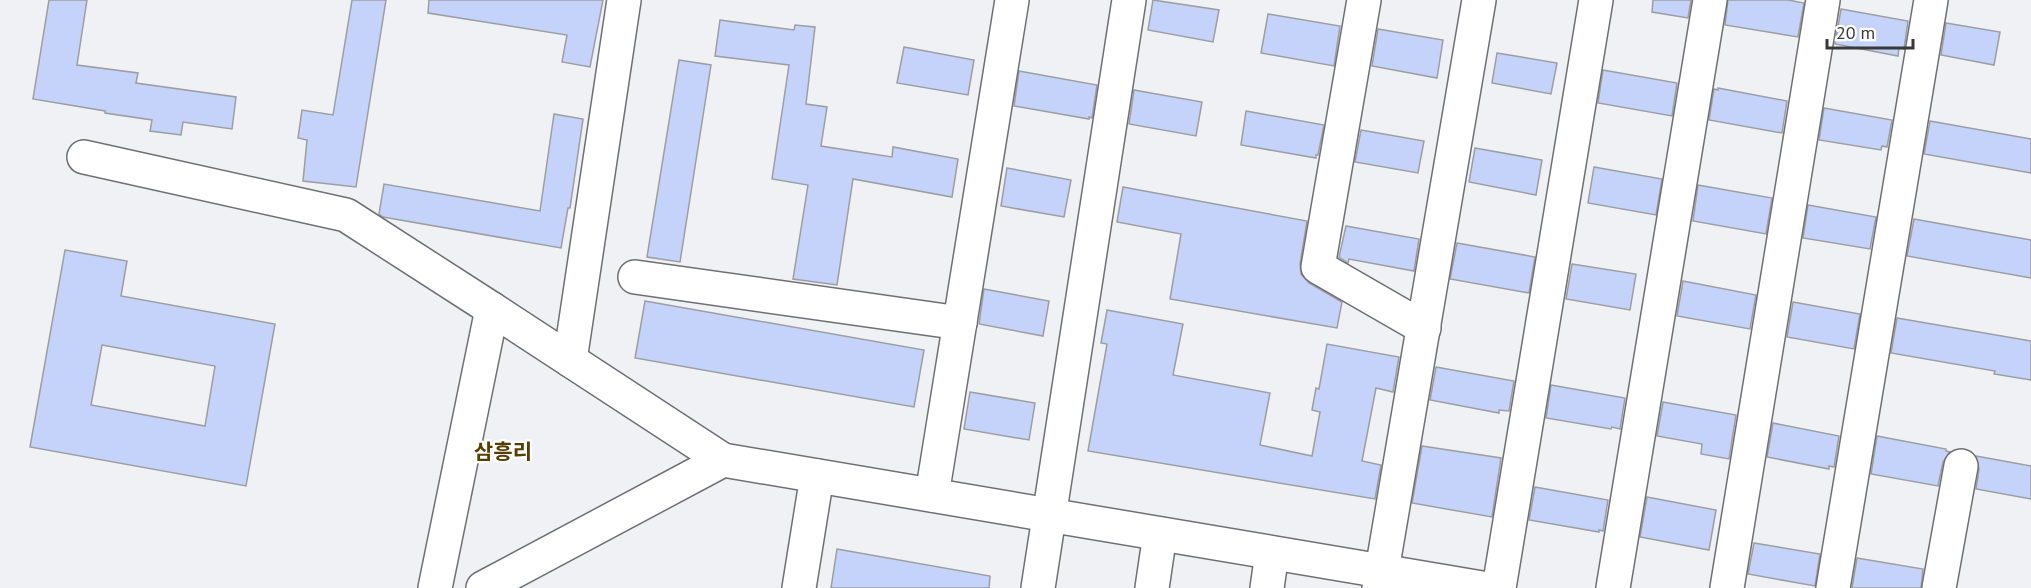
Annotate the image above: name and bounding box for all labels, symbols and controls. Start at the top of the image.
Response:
scale bar [1827,12,1912,50]
text: 20 m [1836,21,1875,44]
district label: 삼흥리 [474,438,532,465]

